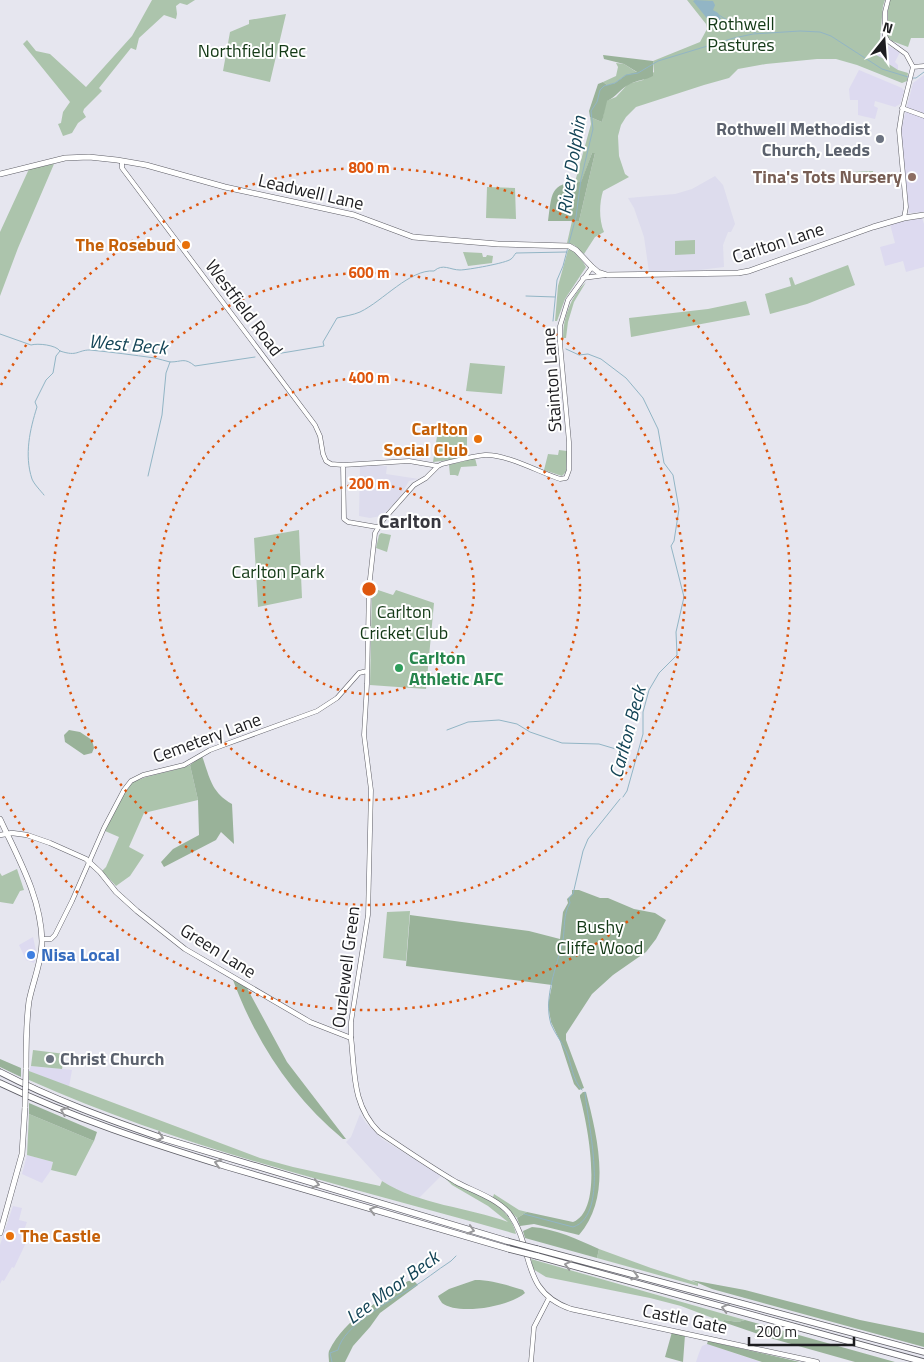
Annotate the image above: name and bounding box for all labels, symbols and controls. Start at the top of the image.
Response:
park label: Rothwell Pastures [707,10,775,58]
north arrow [859,15,909,65]
text: N [880,16,896,39]
park label: Northfield Rec [198,37,306,64]
water label: River Dolphin [548,113,593,216]
place label: Rothwell Methodist Church, Leeds [716,115,870,163]
marker: Rothwell Methodist Church, Leeds [874,133,886,145]
text: 800 m [348,156,390,179]
place label: Tina's Tots Nursery [753,163,902,190]
street label: Leadwell Lane [256,166,367,217]
marker: Tina's Tots Nursery [906,171,918,183]
street label: Carlton Lane [728,215,827,270]
place label: The Rosebud [76,231,176,258]
marker: The Rosebud [180,239,192,251]
street label: Westfield Road [199,254,290,362]
text: 600 m [348,261,390,284]
water label: West Beck [88,326,171,362]
street label: Stainton Lane [534,327,569,433]
text: 400 m [348,366,390,389]
place label: Carlton Social Club [384,415,468,463]
marker: Carlton Social Club [472,433,484,445]
text: 200 m [348,472,390,495]
district label: Carlton [379,505,441,536]
park label: Carlton Park [231,558,325,585]
centre of rings [360,580,378,598]
park label: Carlton Cricket Club [360,598,448,646]
place label: Carlton Athletic AFC [409,644,504,692]
marker: Carlton Athletic AFC [393,662,405,674]
water label: Carlton Beck [600,680,653,781]
street label: Cemetery Lane [149,705,265,770]
street label: Ouzlewell Green [325,904,366,1030]
park label: Bushy Cliffe Wood [557,913,643,961]
street label: Green Lane [175,917,262,985]
place label: Nisa Local [41,941,120,968]
marker: Nisa Local [25,949,37,961]
place label: Christ Church [60,1045,164,1072]
marker: Christ Church [44,1053,56,1065]
one-way arrow [60,1106,69,1117]
one-way arrow [155,1131,164,1141]
one-way arrow [214,1159,222,1169]
one-way arrow [311,1178,319,1188]
one-way arrow [369,1205,378,1216]
place label: The Castle [20,1222,101,1249]
one-way arrow [467,1225,475,1235]
marker: The Castle [4,1230,16,1242]
water label: Lee Moor Beck [339,1241,446,1330]
one-way arrow [564,1260,573,1271]
one-way arrow [630,1270,638,1280]
street label: Castle Gate [640,1296,730,1341]
one-way arrow [721,1304,729,1314]
scale bar [749,1314,854,1346]
text: 200 m [756,1320,797,1343]

